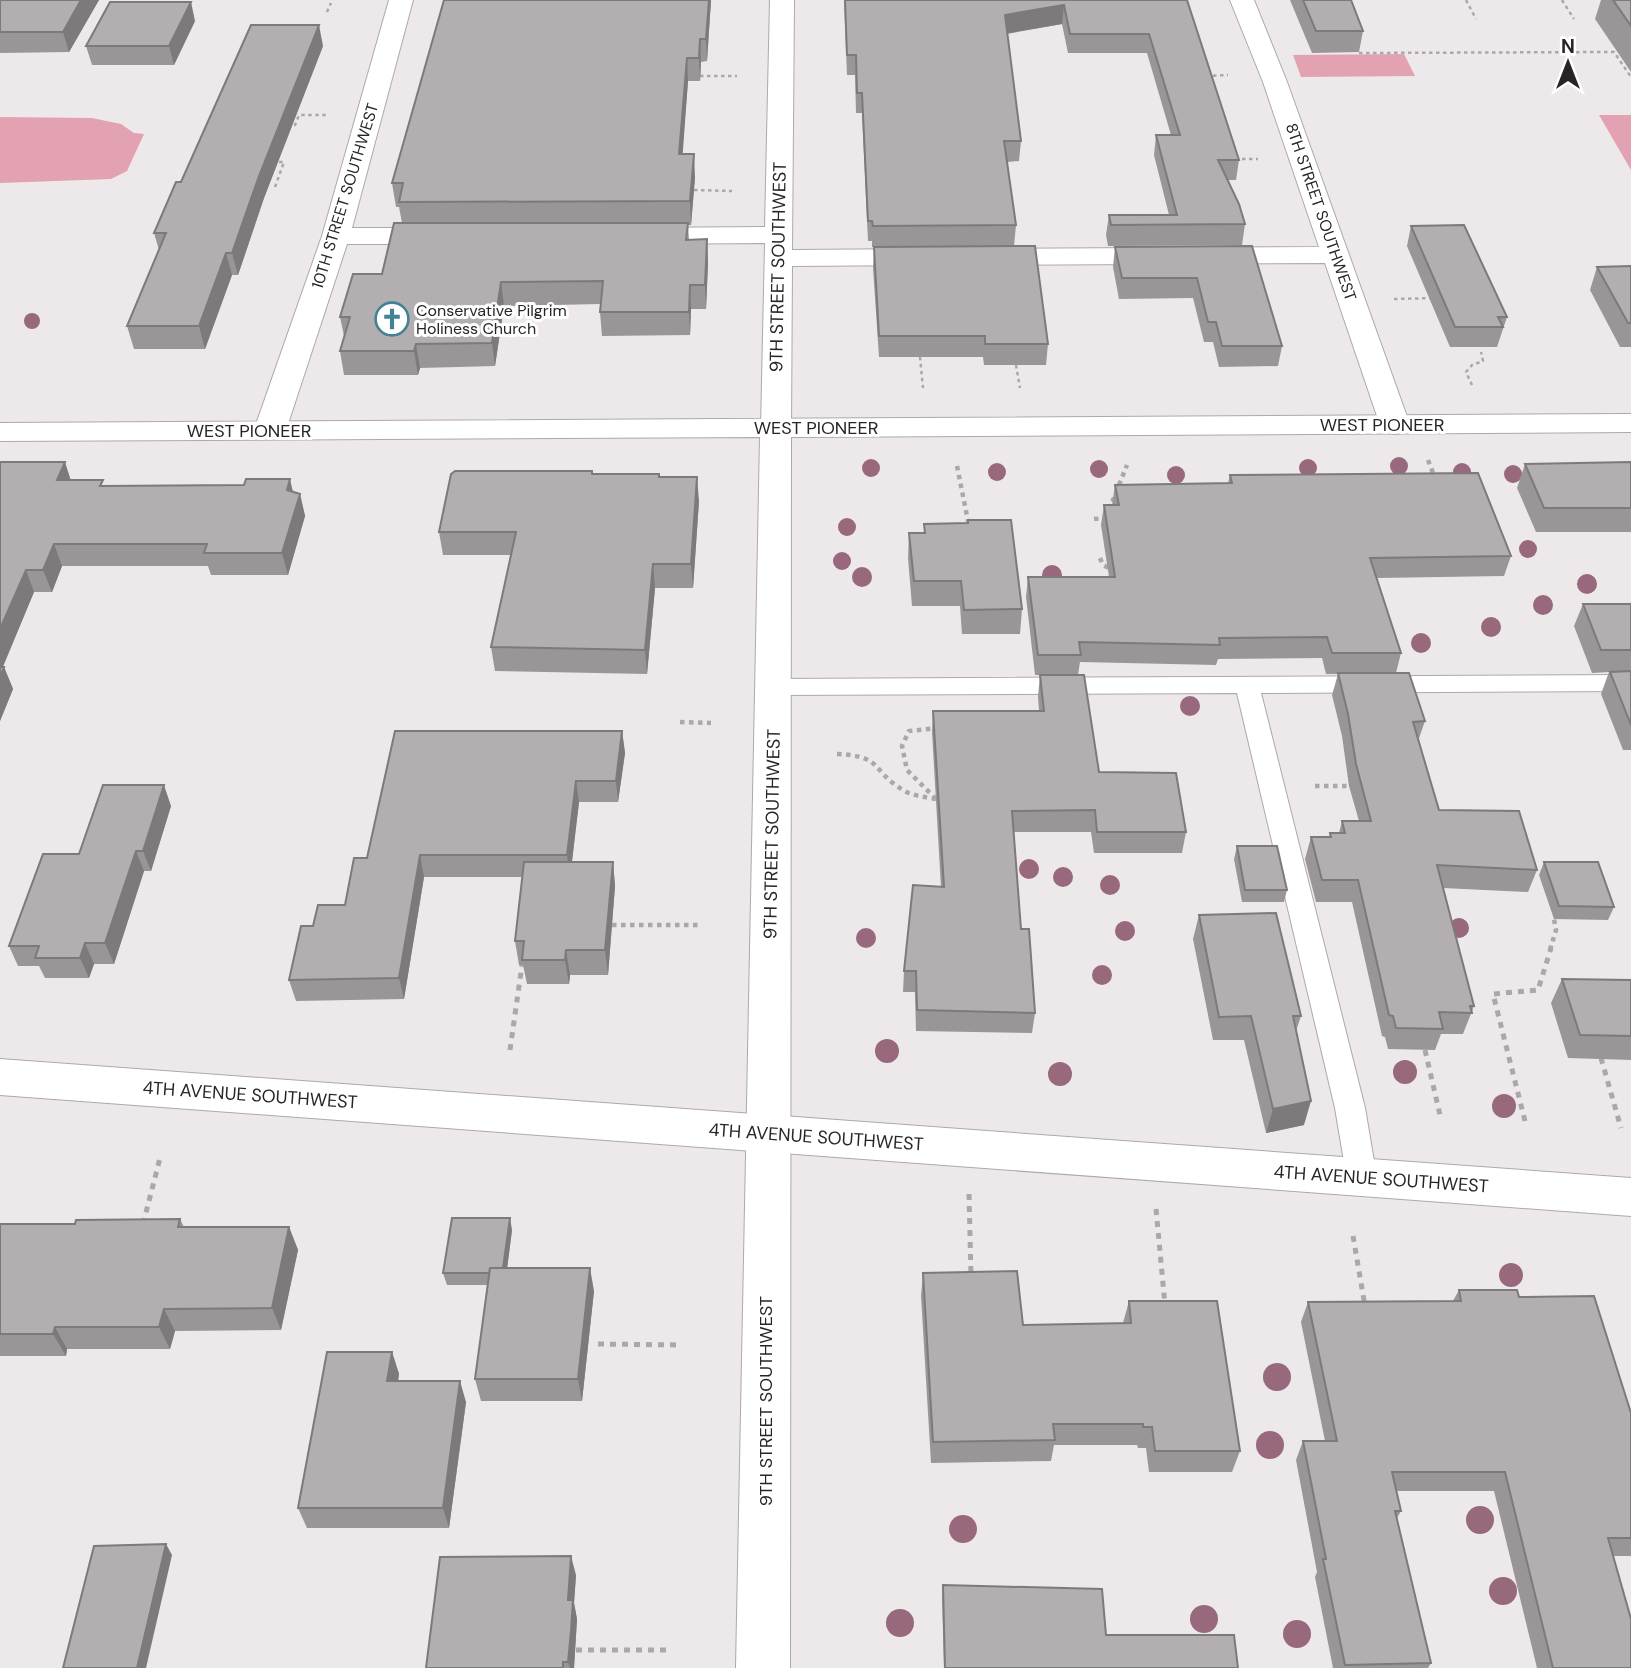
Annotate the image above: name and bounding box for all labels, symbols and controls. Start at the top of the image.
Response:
north arrow [1533,28,1603,98]
text: N [1561,34,1575,59]
street label: 10TH STREET SOUTHWEST [307,101,383,291]
street label: 8TH STREET SOUTHWEST [1281,120,1361,304]
street label: 9TH STREET SOUTHWEST [764,162,792,372]
church icon: Conservative Pilgrim Holiness Church [373,300,411,338]
place label: Conservative Pilgrim Holiness Church [416,300,567,339]
street label: WEST PIONEER [1320,413,1444,437]
street label: WEST PIONEER [754,416,878,440]
street label: WEST PIONEER [187,419,311,443]
street label: 9TH STREET SOUTHWEST [758,729,786,939]
street label: 4TH AVENUE SOUTHWEST [142,1076,358,1114]
street label: 4TH AVENUE SOUTHWEST [708,1118,924,1156]
street label: 4TH AVENUE SOUTHWEST [1273,1160,1489,1198]
street label: 9TH STREET SOUTHWEST [754,1296,778,1506]

